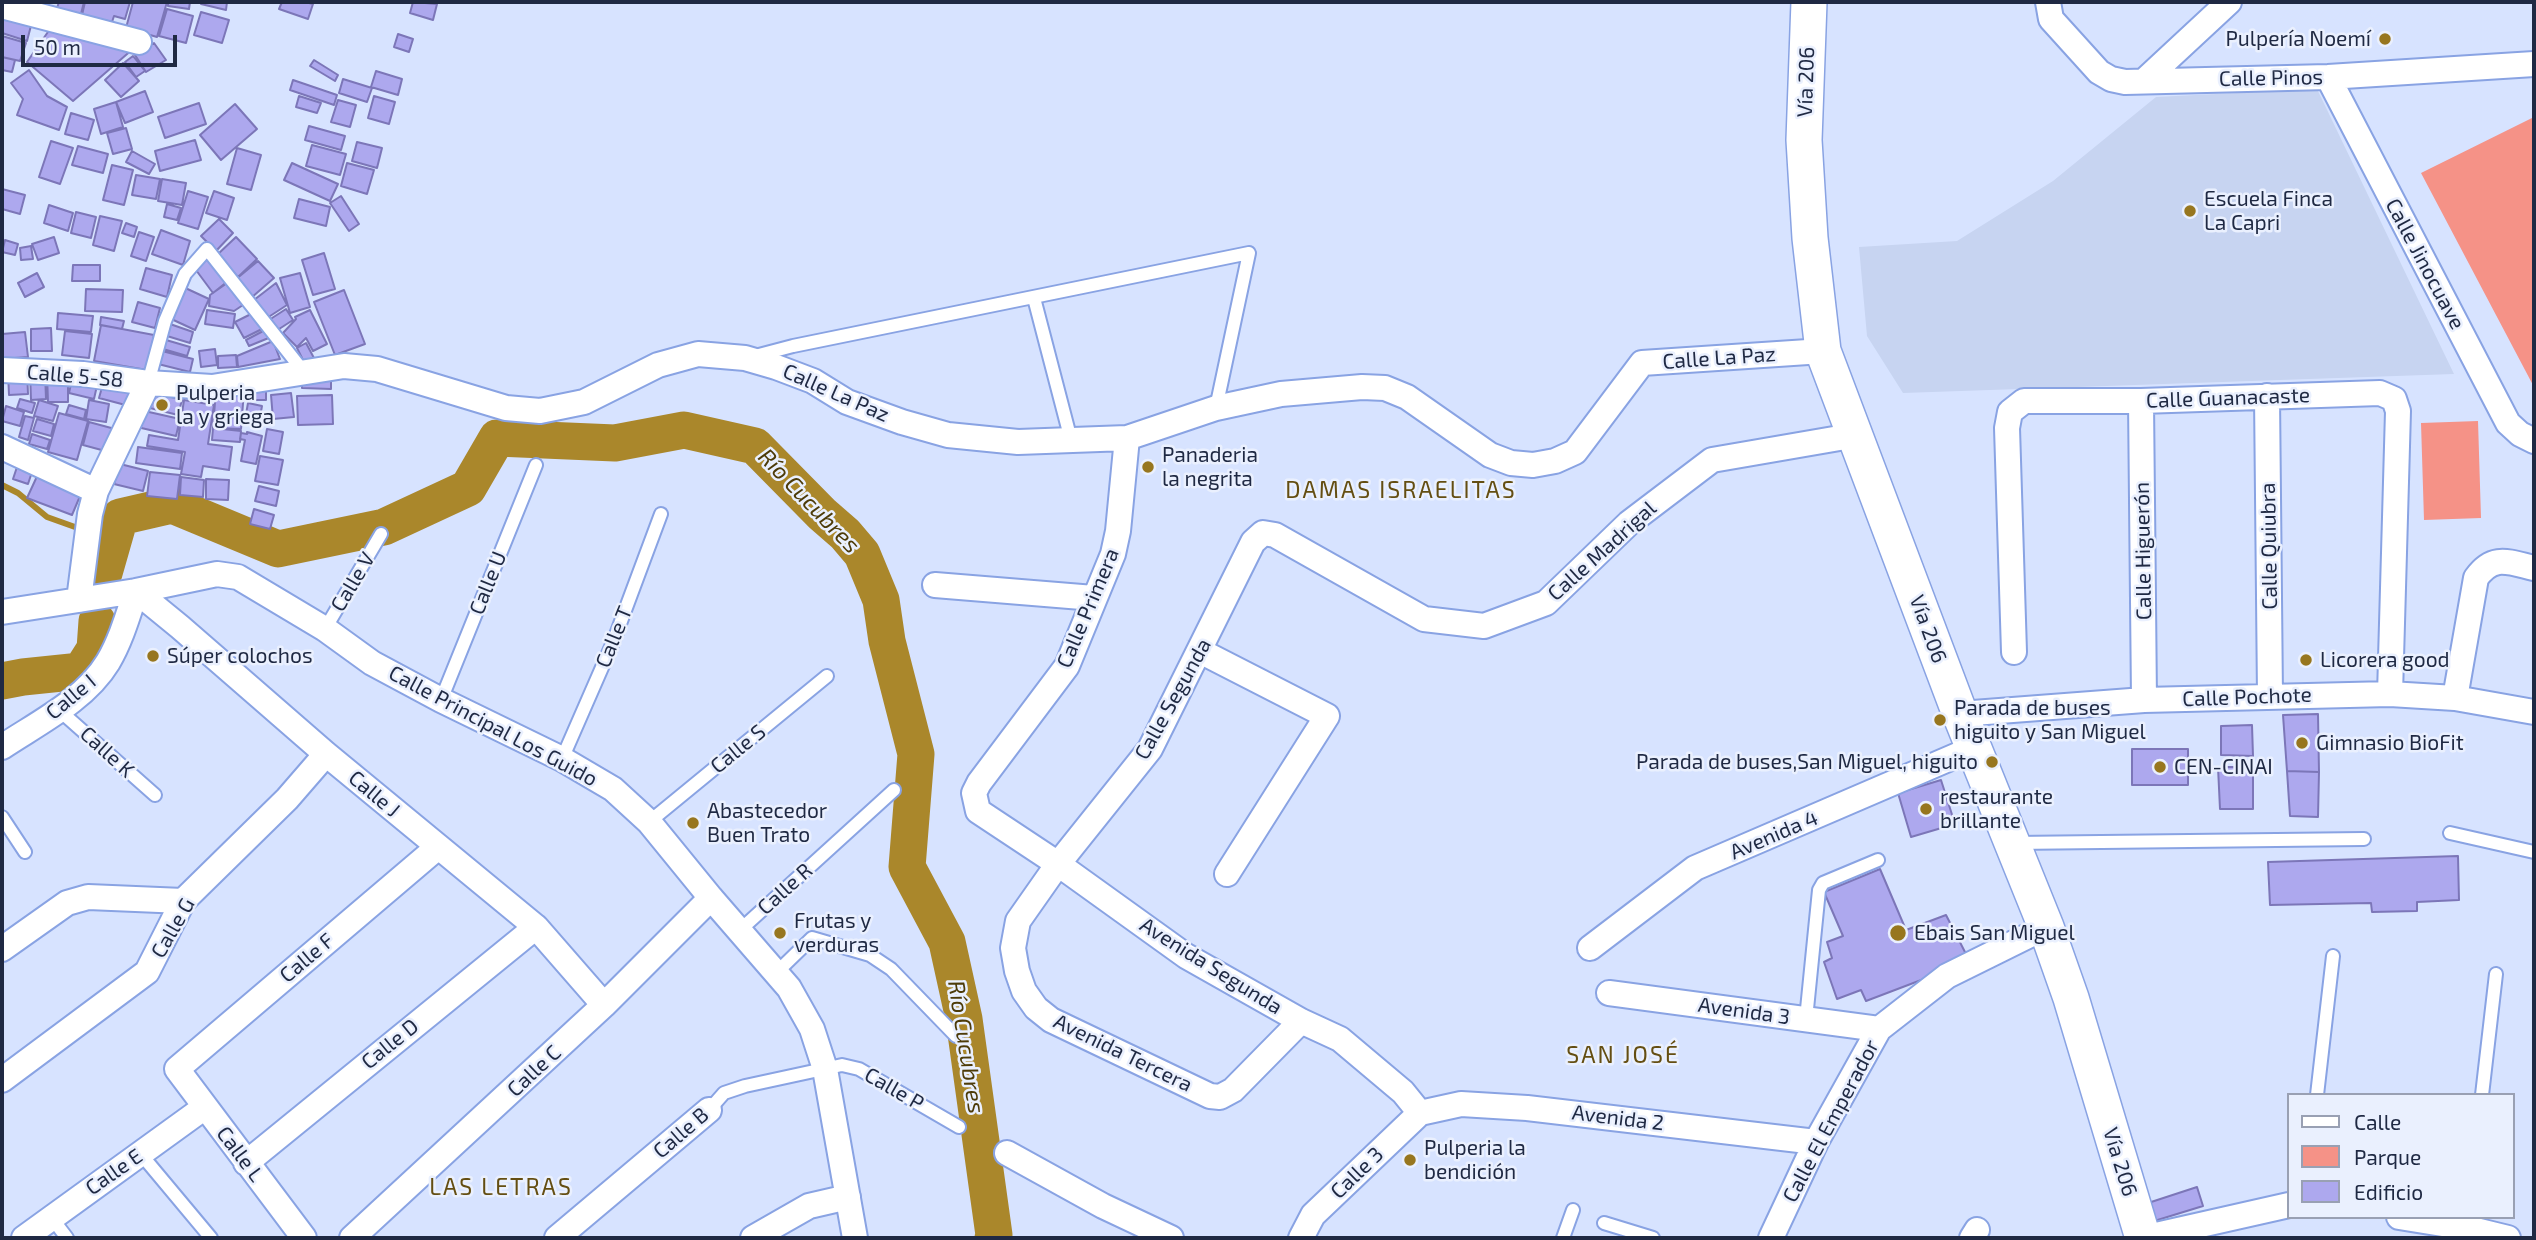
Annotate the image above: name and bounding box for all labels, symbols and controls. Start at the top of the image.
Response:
scale bar [24,21,180,65]
place label: Pulpería Noemí [2225,26,2371,52]
marker: Pulpería Noemí [2377,31,2393,47]
text: 50 m [34,34,81,59]
street label: Vía 206 [1792,46,1820,118]
street label: Calle Pinos [2219,64,2323,92]
place label: Escuela Finca La Capri [2204,186,2333,236]
street label: Calle Jinocuave [2380,194,2470,334]
marker: Escuela Finca La Capri [2182,203,2198,219]
street label: Calle La Paz [1662,341,1776,375]
street label: Calle La Paz [779,358,893,428]
street label: Calle 5-S8 [26,359,124,393]
place label: Pulperia la y griega [176,380,274,430]
street label: Calle Guanacaste [2146,383,2310,413]
marker: Pulperia la y griega [154,397,170,413]
place label: Panaderia la negrita [1162,442,1258,492]
water label: Río Cucubres [752,443,866,559]
marker: Panaderia la negrita [1140,459,1156,475]
district label: DAMAS ISRAELITAS [1287,476,1515,504]
street label: Calle Higuerón [2129,482,2157,620]
street label: Calle Quiubra [2255,482,2283,610]
street label: Calle Madrigal [1543,496,1661,606]
street label: Calle Primera [1051,544,1125,672]
street label: Calle V [326,548,380,616]
street label: Calle U [464,548,512,618]
street label: Vía 206 [1904,591,1952,667]
street label: Calle T [590,603,638,671]
street label: Calle Segunda [1129,634,1217,764]
place label: Súper colochos [167,643,313,669]
place label: Licorera good [2320,647,2450,673]
marker: Súper colochos [145,648,161,664]
marker: Licorera good [2298,652,2314,668]
street label: Calle Principal Los Guido [384,660,602,792]
street label: Calle I [41,669,101,725]
street label: Calle Pochote [2182,682,2312,712]
place label: Parada de buses higuito y San Miguel [1954,695,2146,745]
marker: Parada de buses higuito y San Miguel [1932,712,1948,728]
street label: Calle S [705,719,771,779]
street label: Calle K [75,721,139,783]
place label: Gimnasio BioFit [2316,730,2464,756]
marker: Gimnasio BioFit [2294,735,2310,751]
place label: Parada de buses,San Miguel, higuito [1636,749,1978,775]
marker: Parada de buses,San Miguel, higuito [1984,754,2000,770]
place label: CEN-CINAI [2174,754,2273,780]
marker: CEN-CINAI [2152,759,2168,775]
street label: Calle J [343,765,405,823]
place label: restaurante brillante [1940,784,2053,834]
place label: Abastecedor Buen Trato [707,798,827,848]
marker: restaurante brillante [1918,801,1934,817]
street label: Avenida 4 [1726,805,1822,865]
marker: Abastecedor Buen Trato [685,815,701,831]
street label: Calle R [752,858,818,920]
street label: Calle G [146,894,200,962]
place label: Frutas y verduras [794,908,879,958]
street label: Avenida Segunda [1135,912,1287,1020]
place label: Ebais San Miguel [1914,920,2075,946]
marker: Ebais San Miguel [1888,923,1908,943]
marker: Frutas y verduras [772,925,788,941]
street label: Calle F [275,928,339,988]
water label: Río Cucubres [942,979,990,1115]
street label: Avenida 3 [1697,992,1791,1030]
street label: Avenida Tercera [1050,1009,1196,1097]
street label: Calle D [356,1013,424,1075]
street label: Calle El Emperador [1777,1035,1885,1207]
street label: Calle C [502,1040,566,1102]
district label: SAN JOSÉ [1567,1041,1679,1069]
street label: Calle P [860,1062,928,1116]
legend [2288,1093,2515,1219]
street label: Avenida 2 [1571,1100,1665,1136]
street label: Calle B [648,1102,714,1164]
text: Calle [2354,1109,2401,1134]
street label: Calle L [211,1121,269,1187]
street label: Vía 206 [2098,1125,2142,1199]
place label: Pulperia la bendición [1424,1135,1526,1185]
street label: Calle 3 [1325,1142,1389,1204]
street label: Calle E [81,1143,147,1201]
text: Parque [2354,1144,2421,1169]
marker: Pulperia la bendición [1402,1152,1418,1168]
district label: LAS LETRAS [430,1173,572,1201]
text: Edificio [2354,1179,2423,1204]

